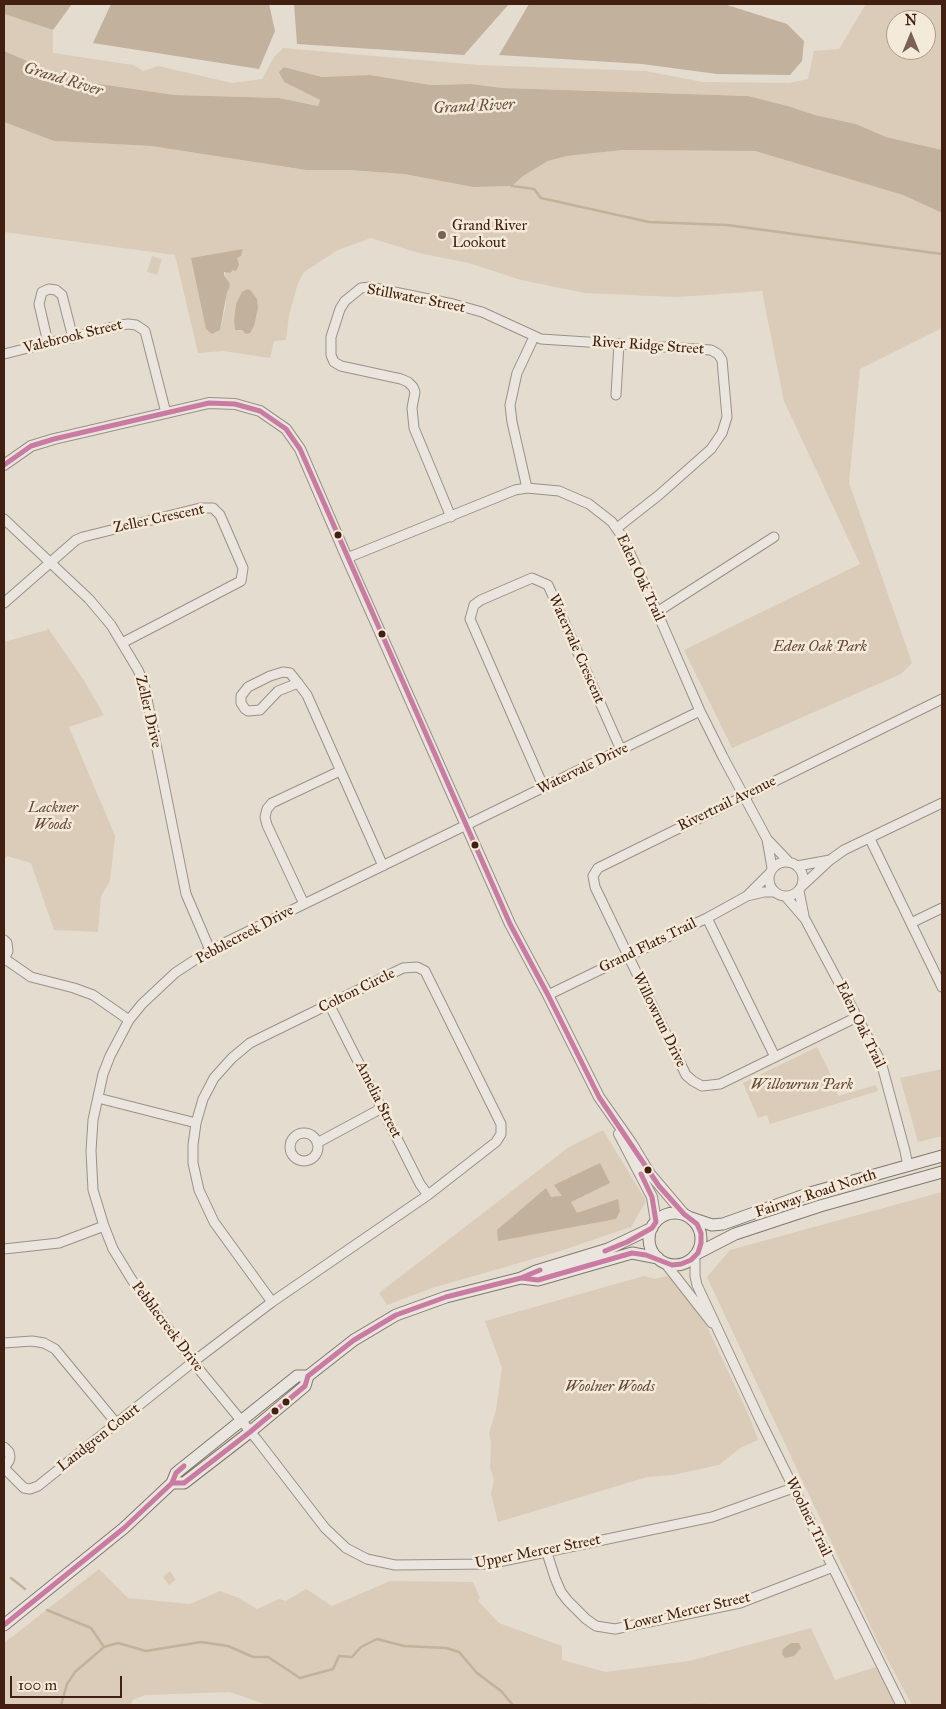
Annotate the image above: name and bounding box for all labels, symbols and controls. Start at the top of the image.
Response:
north arrow [886,10,936,60]
text: N [905,12,917,29]
water label: Grand River [21,59,105,101]
water label: Grand River [433,95,515,119]
place label: Grand River Lookout [452,217,527,252]
marker: Grand River Lookout [436,229,448,241]
street label: Stillwater Street [365,281,467,317]
street label: Valebrook Street [22,316,124,358]
street label: River Ridge Street [591,333,705,359]
street label: Zeller Crescent [112,501,206,537]
unlabelled marker [333,530,343,540]
street label: Eden Oak Trail [612,532,668,624]
street label: Watervale Crescent [544,592,608,706]
unlabelled marker [377,629,387,639]
park label: Eden Oak Park [773,638,867,656]
street label: Zeller Drive [131,674,165,750]
street label: Watervale Drive [535,739,631,799]
street label: Rivertrail Avenue [675,772,779,836]
park label: Lackner Woods [28,799,78,834]
unlabelled marker [470,840,480,850]
street label: Pebblecreek Drive [193,902,297,968]
street label: Grand Flats Trail [596,915,700,977]
street label: Colton Circle [316,965,398,1017]
street label: Willowrun Drive [628,970,690,1070]
street label: Eden Oak Trail [831,979,889,1071]
street label: Amelia Street [351,1059,405,1141]
park label: Willowrun Park [751,1076,853,1094]
unlabelled marker [643,1165,653,1175]
street label: Fairway Road North [753,1166,879,1222]
street label: Pebblecreek Drive [127,1278,207,1376]
park label: Woolner Woods [565,1378,655,1396]
unlabelled marker [281,1397,291,1407]
street label: Landgren Court [54,1400,144,1476]
unlabelled marker [270,1406,280,1416]
street label: Woolner Trail [781,1474,835,1560]
street label: Upper Mercer Street [474,1531,602,1573]
street label: Lower Mercer Street [622,1589,752,1635]
scale bar [12,1666,125,1698]
text: 100 m [18,1676,57,1694]

